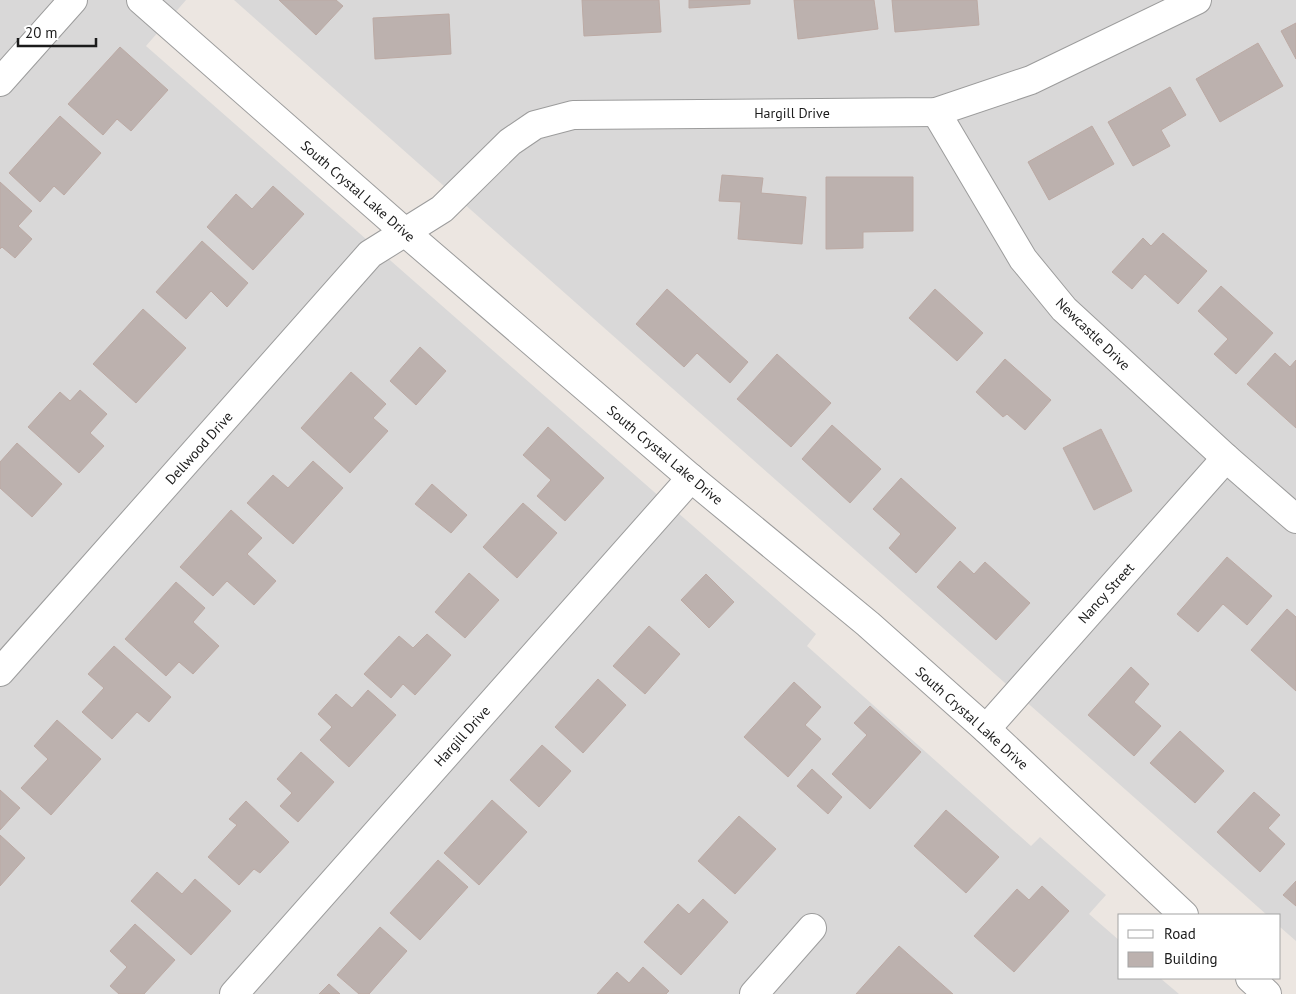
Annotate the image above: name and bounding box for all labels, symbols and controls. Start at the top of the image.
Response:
scale bar [18,15,95,47]
text: 20 m [25,23,58,42]
street label: Hargill Drive [754,104,830,122]
street label: South Crystal Lake Drive [297,136,419,246]
street label: Newcastle Drive [1052,294,1134,374]
street label: South Crystal Lake Drive [603,401,727,509]
street label: Dellwood Drive [161,408,237,488]
street label: Nancy Street [1074,559,1138,627]
street label: South Crystal Lake Drive [912,663,1032,773]
street label: Hargill Drive [430,702,494,770]
legend [1118,914,1281,979]
text: Road [1164,924,1196,943]
text: Building [1164,949,1218,968]

